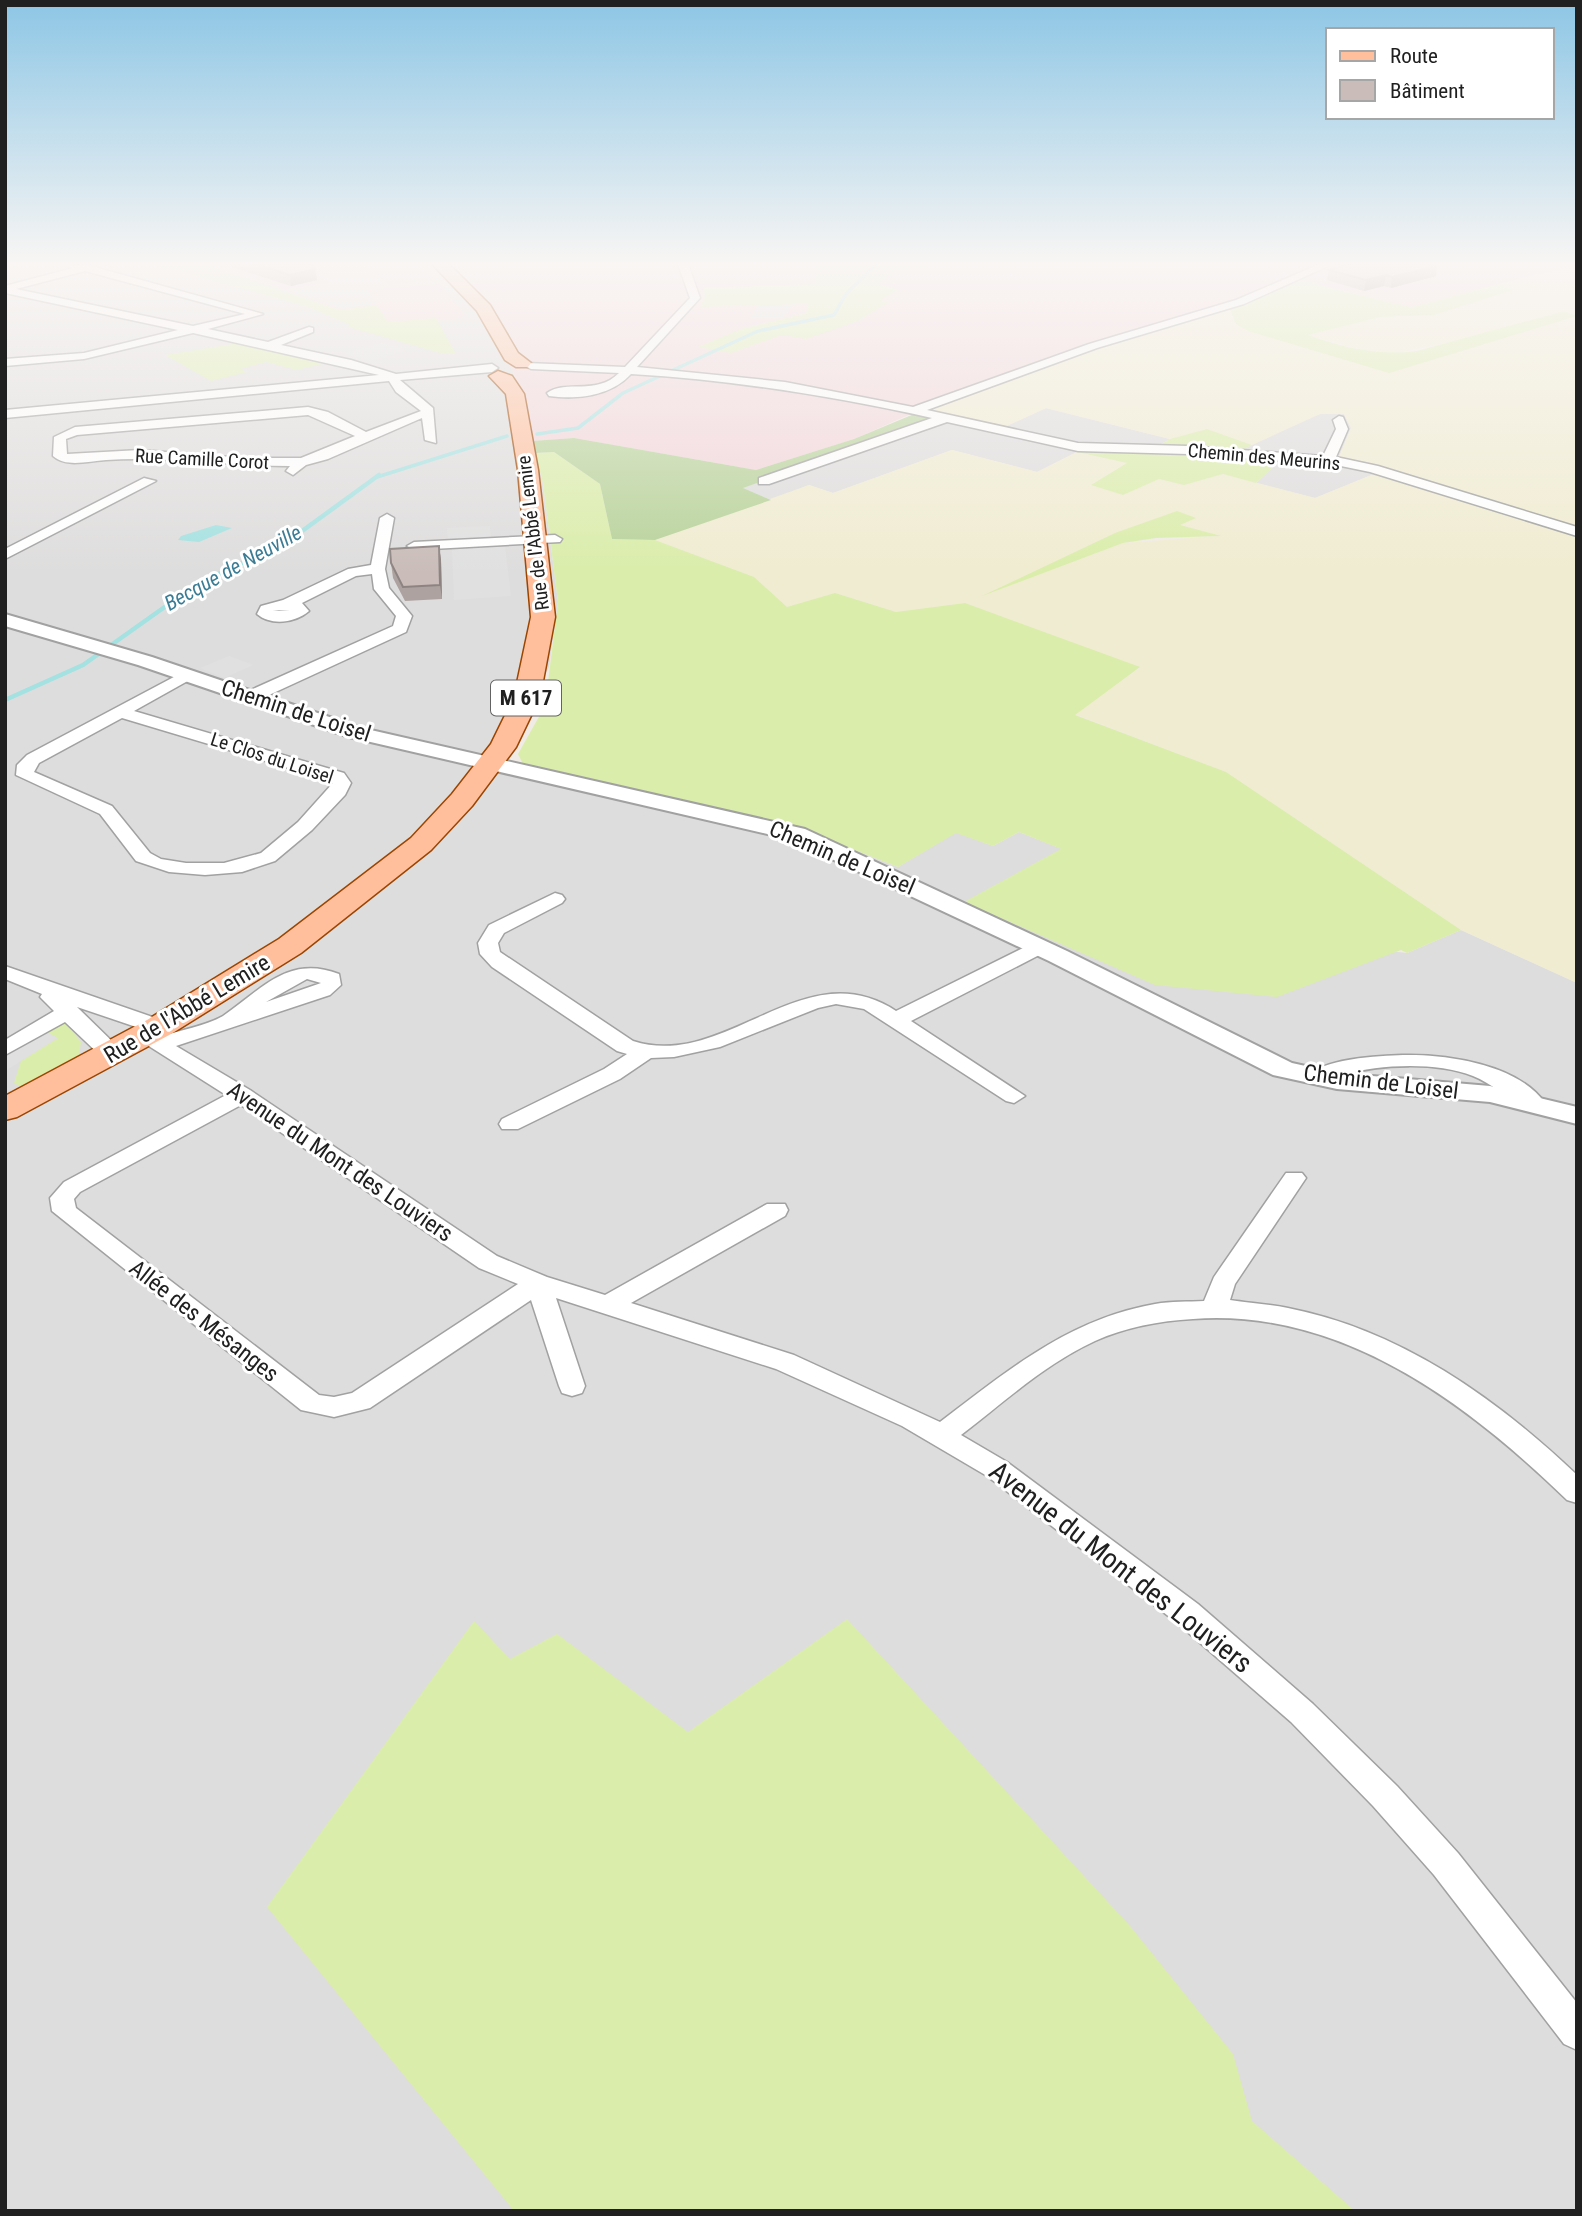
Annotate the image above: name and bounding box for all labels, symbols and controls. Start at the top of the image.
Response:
legend [1326,28,1554,119]
text: Route [1390,44,1438,68]
text: Bâtiment [1390,79,1465,103]
street label: Chemin des Meurins [1187,439,1341,475]
street label: Rue Camille Corot [134,444,270,474]
street label: Rue de l'Abbé Lemire [512,454,554,612]
water label: Becque de Neuville [160,520,306,616]
street label: Chemin de Loisel [218,674,374,748]
road number: M 617 [491,680,561,716]
street label: Le Clos du Loisel [208,727,336,789]
street label: Chemin de Loisel [765,815,919,901]
street label: Rue de l'Abbé Lemire [99,949,275,1069]
street label: Chemin de Loisel [1302,1059,1460,1105]
street label: Avenue du Mont des Louviers [222,1076,458,1248]
street label: Allée des Mésanges [124,1254,284,1388]
street label: Avenue du Mont des Louviers [983,1454,1259,1680]

